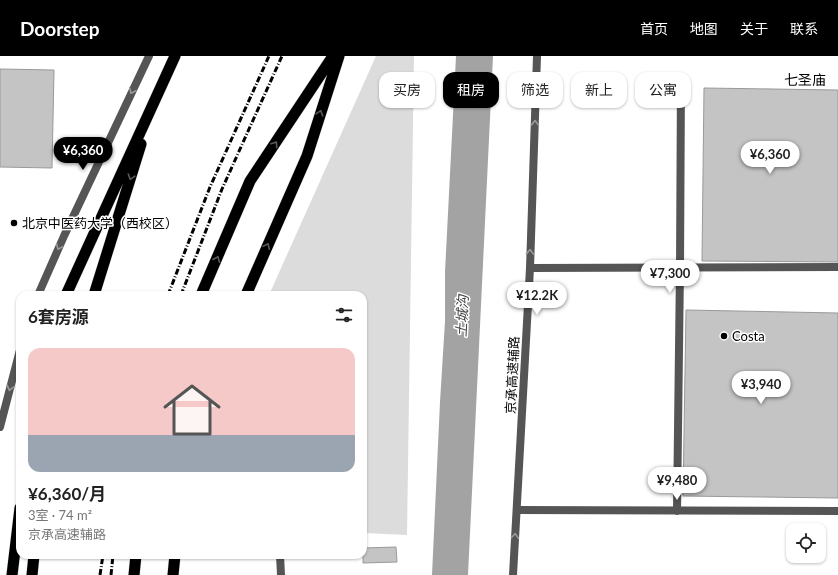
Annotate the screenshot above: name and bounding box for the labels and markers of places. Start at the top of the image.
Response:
pin: ¥6,360 [50,137,116,171]
pin: ¥6,360 [737,141,803,175]
place label: 北京中医药大学（西校区） [22,215,178,231]
marker: 北京中医药大学（西校区） [9,218,19,228]
pin: ¥7,300 [637,260,703,294]
pin: ¥12.2K [504,282,570,316]
place label: Costa [732,328,765,344]
marker: Costa [719,331,729,341]
pin: ¥3,940 [728,371,794,405]
pin: ¥9,480 [644,467,710,501]

